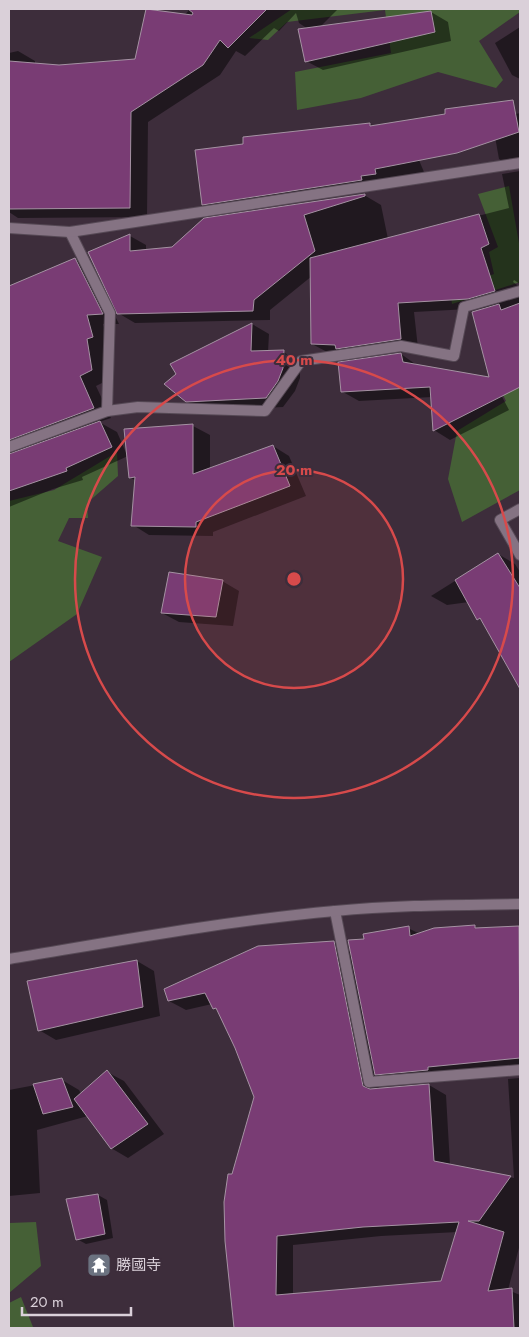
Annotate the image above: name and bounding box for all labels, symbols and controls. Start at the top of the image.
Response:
text: 40 m [275,349,313,371]
text: 20 m [276,459,312,481]
centre of rings [285,570,303,588]
temple icon: 勝國寺 [86,1252,112,1278]
place label: 勝國寺 [116,1254,161,1276]
scale bar [22,1284,131,1316]
text: 20 m [30,1291,64,1313]

